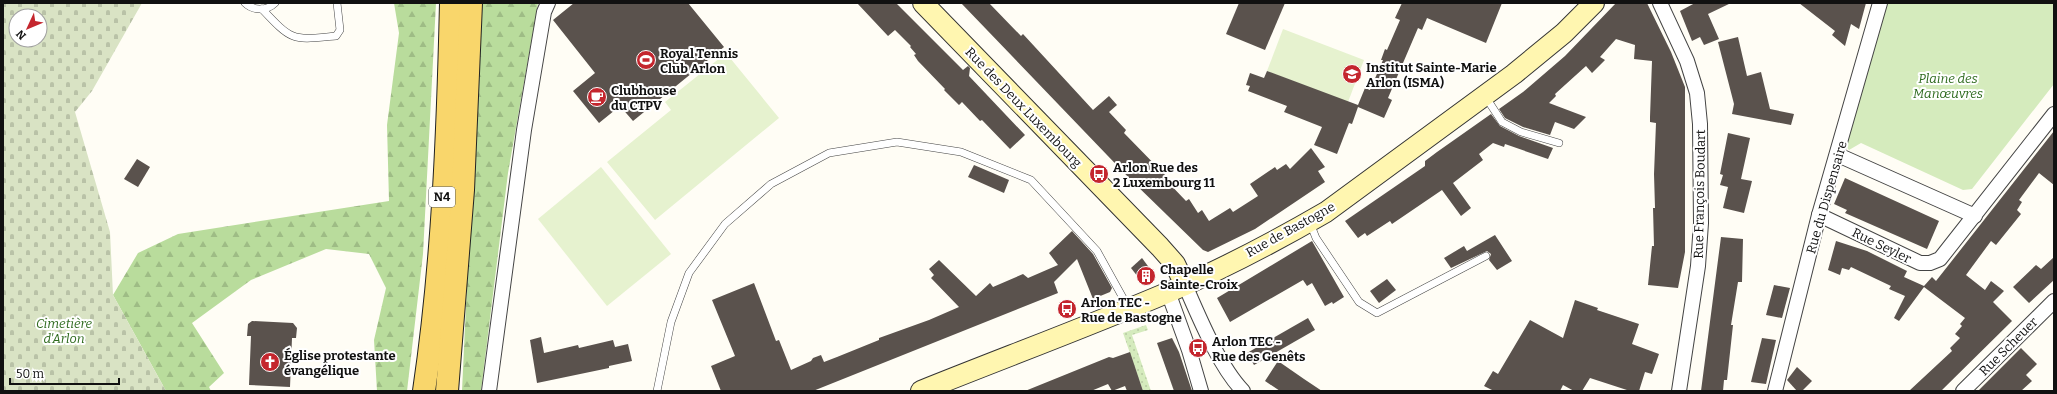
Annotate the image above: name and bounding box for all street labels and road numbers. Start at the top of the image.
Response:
street label: Rue des Deux Luxembourg [962,44,1085,170]
street label: Rue François Boudart [1691,129,1708,259]
street label: Rue du Dispensaire [1803,139,1850,255]
road number: N4 [429,187,455,207]
street label: Rue de Bastogne [1243,199,1337,260]
street label: Rue Seyler [1850,225,1914,266]
street label: Rue Scheuer [1976,314,2041,379]

